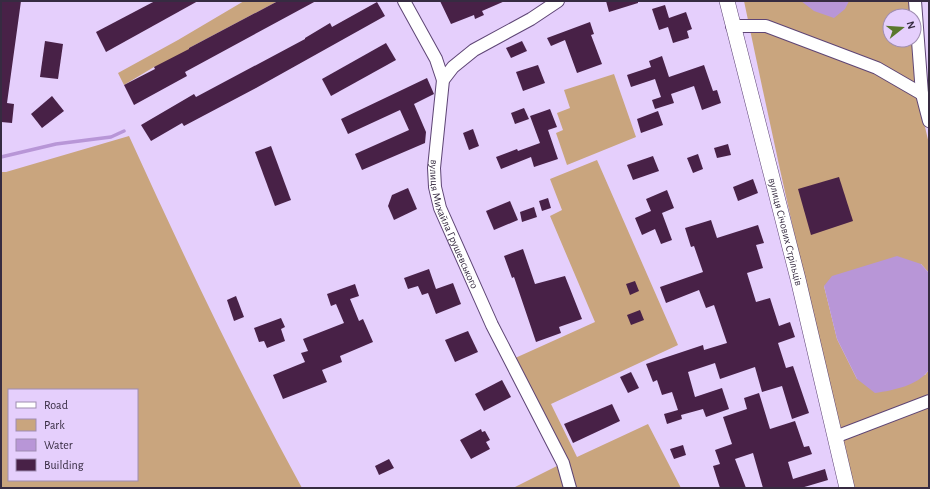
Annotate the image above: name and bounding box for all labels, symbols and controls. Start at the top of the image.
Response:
north arrow [882,8,922,48]
text: N [905,20,917,30]
street label: вулиця Михайла Грушевського [428,159,480,290]
street label: вулиця Січових Стрільців [766,177,804,287]
legend [8,389,138,481]
text: Road [44,399,68,411]
text: Park [44,419,65,431]
text: Water [44,439,73,451]
text: Building [44,459,84,471]

